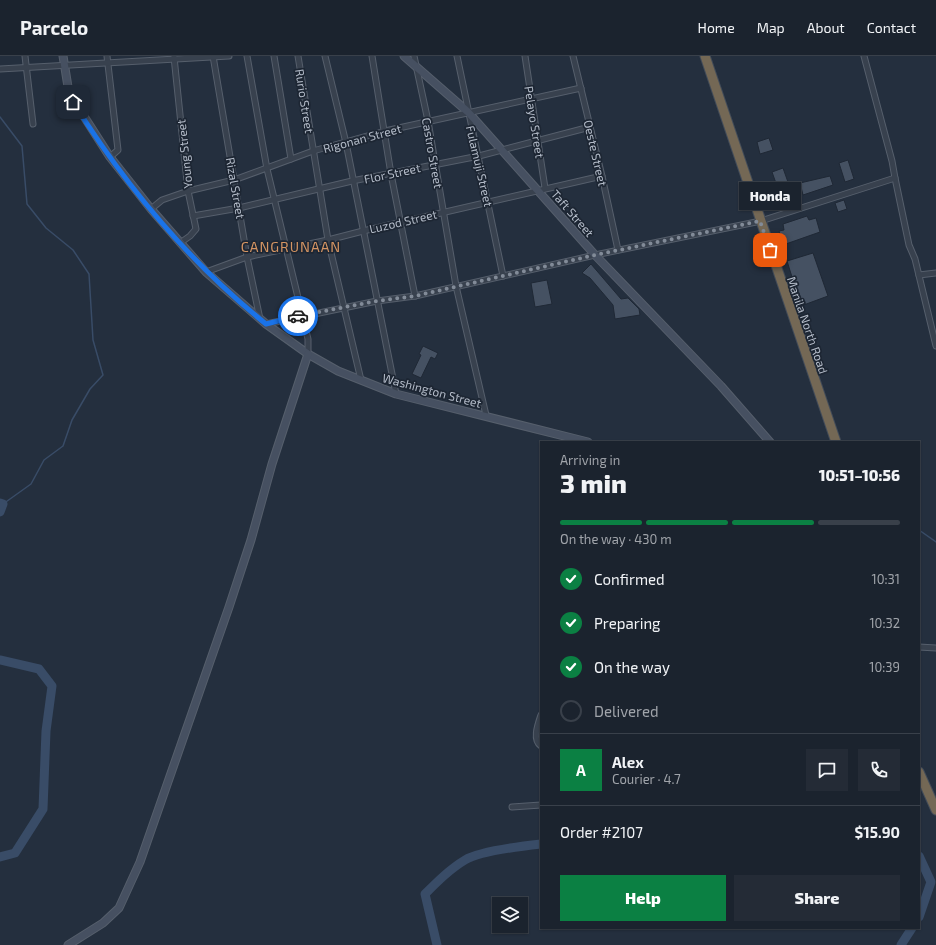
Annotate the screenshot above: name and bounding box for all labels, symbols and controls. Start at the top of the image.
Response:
text: Parcelo [20,16,88,39]
text: Home [698,19,735,36]
text: Map [757,19,785,36]
text: About [807,19,845,36]
text: Contact [867,19,916,36]
street label: Rurio Street [293,68,317,135]
pin [56,85,90,119]
street label: Pelayo Street [522,85,548,159]
icon: home [62,91,84,113]
street label: Castro Street [420,117,446,190]
street label: Young Street [173,118,195,189]
street label: Oeste Street [582,118,611,188]
street label: Rigonan Street [321,121,403,155]
street label: Fulamuji Street [463,124,496,208]
street label: Rizal Street [224,156,248,220]
street label: Flor Street [362,160,422,186]
callout: Honda [739,182,801,210]
street label: Taft Street [549,187,597,240]
text: Honda [750,188,790,204]
street label: Luzod Street [368,206,439,236]
pin [753,233,787,267]
district label: CANGRUNAAN [241,238,341,255]
icon: bag [759,239,781,261]
street label: Manila North Road [785,275,831,375]
courier [278,296,318,336]
icon: car [287,305,309,327]
street label: Washington Street [381,370,483,410]
text: Arriving in [560,452,620,468]
text: 10:51–10:56 [819,466,900,484]
text: 3 min [560,467,627,498]
text: On the way · 430 m [560,531,672,547]
icon: check [560,568,582,590]
text: Confirmed [594,570,665,588]
text: 10:31 [872,571,900,587]
icon: check [560,612,582,634]
text: Preparing [594,614,660,632]
text: 10:32 [869,615,900,631]
icon: check [560,656,582,678]
text: On the way [594,658,670,676]
text: 10:39 [869,659,900,675]
text: Delivered [594,702,659,720]
button: chat [806,749,848,791]
button: phone [858,749,900,791]
text: Alex [612,753,644,771]
text: A [576,761,586,779]
text: Courier · 4.7 [612,771,681,787]
text: Order #2107 [560,823,643,841]
text: $15.90 [855,823,900,841]
button: Help [560,875,726,921]
button: Share [734,875,900,921]
map controls [492,897,528,933]
button: layers [492,897,528,933]

